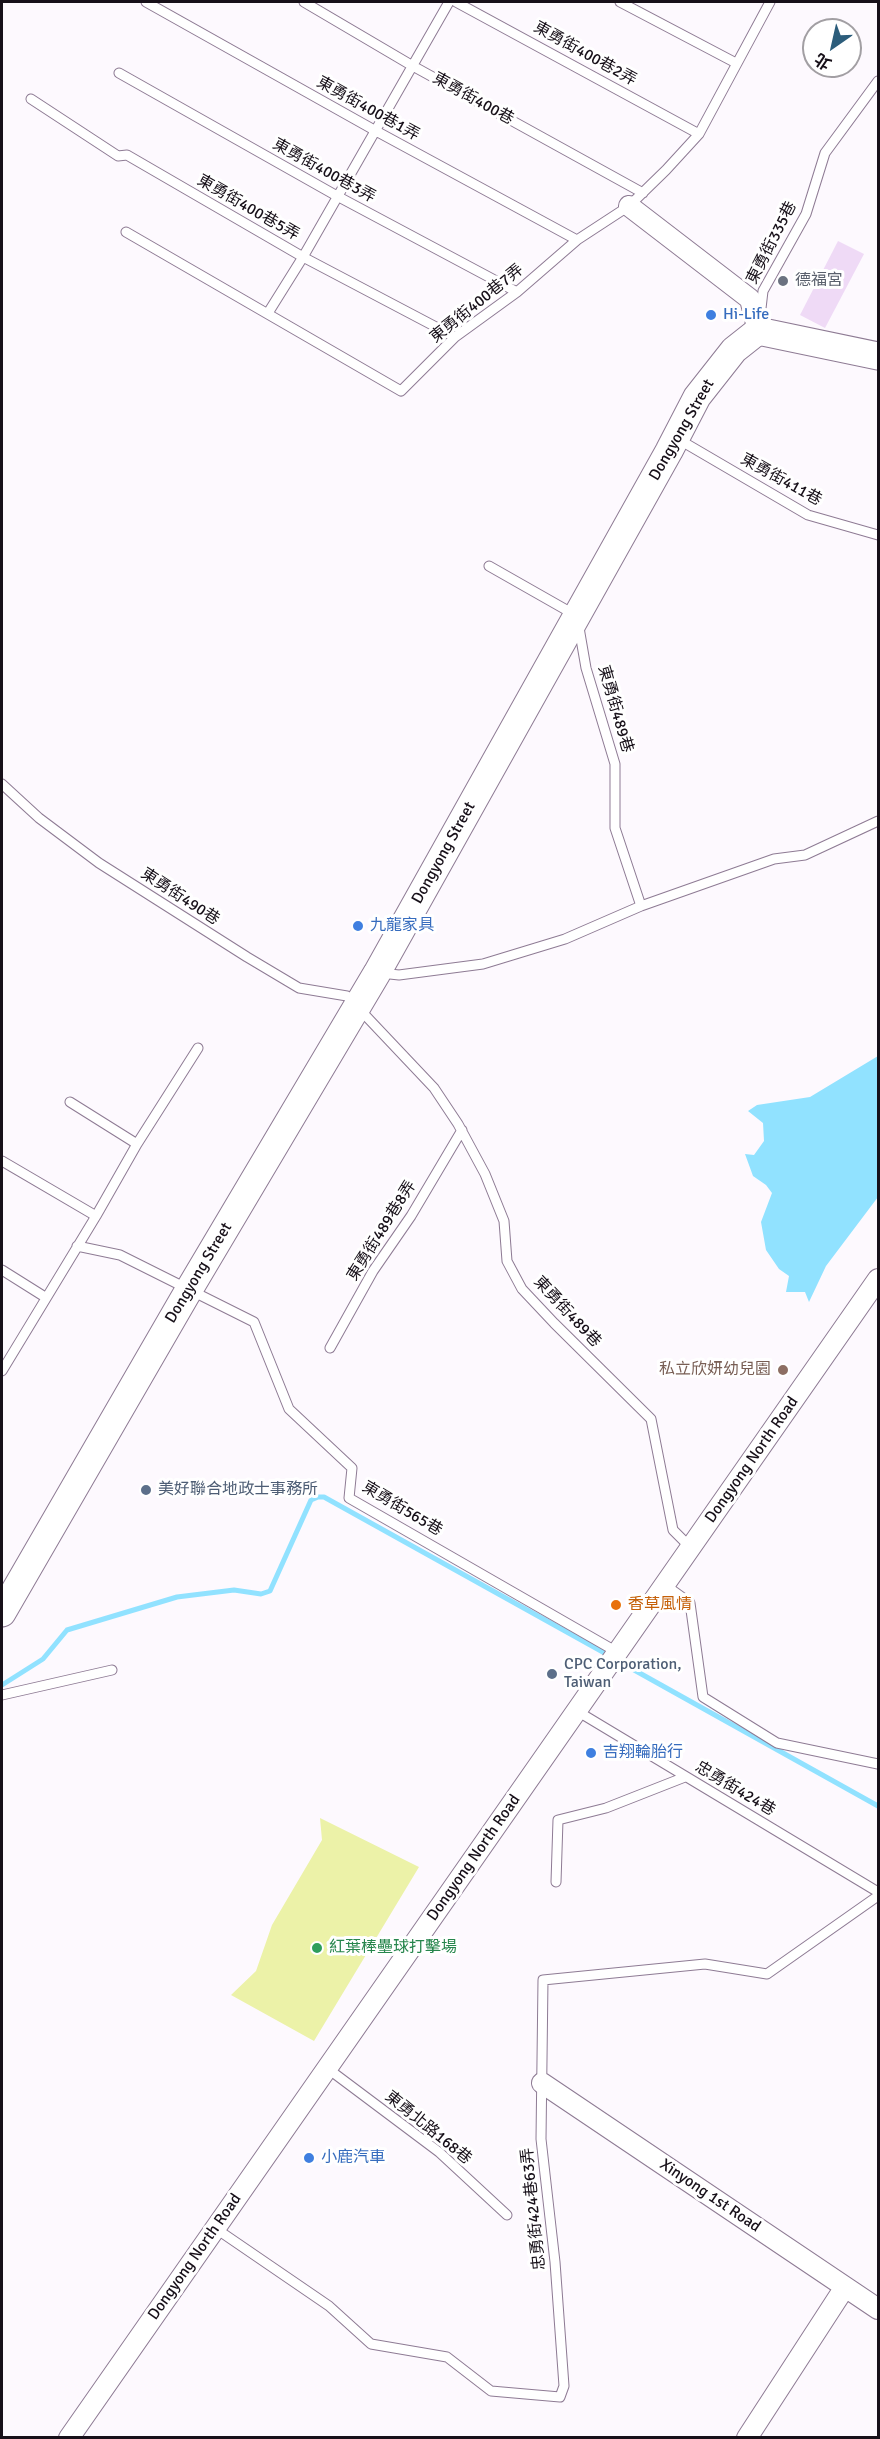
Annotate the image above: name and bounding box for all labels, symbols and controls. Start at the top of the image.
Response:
street label: 東勇街400巷2弄 [530,18,640,90]
north arrow [802,18,862,78]
text: 北 [811,49,835,74]
street label: 東勇街400巷 [429,69,517,129]
street label: 東勇街400巷1弄 [313,73,423,145]
street label: 東勇街400巷3弄 [269,135,379,207]
street label: 東勇街400巷5弄 [194,171,302,245]
street label: 東勇街335巷 [743,199,801,287]
street label: 東勇街400巷7弄 [426,260,528,348]
place label: 德福宮 [795,271,843,291]
marker: 德福宮 [776,274,790,288]
place label: Hi-Life [723,305,769,325]
marker: Hi-Life [704,308,718,322]
street label: Dongyong Street [645,376,719,484]
street label: 東勇街411巷 [737,450,825,510]
street label: 東勇街489巷 [593,663,637,755]
street label: Dongyong Street [408,799,480,907]
street label: 東勇街490巷 [137,864,223,930]
place label: 九龍家具 [370,916,434,936]
marker: 九龍家具 [351,919,365,933]
street label: 東勇街489巷8弄 [344,1177,420,1285]
street label: Dongyong Street [161,1219,237,1327]
street label: 東勇街489巷 [529,1273,605,1351]
place label: 私立欣妍幼兒園 [659,1360,771,1380]
marker: 私立欣妍幼兒園 [776,1363,790,1377]
street label: Dongyong North Road [701,1393,803,1527]
street label: 東勇街565巷 [359,1478,445,1540]
place label: 美好聯合地政士事務所 [158,1480,318,1500]
marker: 美好聯合地政士事務所 [139,1483,153,1497]
place label: 香草風情 [628,1595,692,1615]
marker: 香草風情 [609,1598,623,1612]
place label: CPC Corporation, Taiwan [564,1655,682,1693]
marker: CPC Corporation, Taiwan [545,1667,559,1681]
place label: 吉翔輪胎行 [603,1743,683,1763]
marker: 吉翔輪胎行 [584,1746,598,1760]
street label: 忠勇街424巷 [692,1758,778,1820]
street label: Dongyong North Road [423,1791,525,1925]
place label: 紅葉棒壘球打擊場 [329,1938,457,1958]
marker: 紅葉棒壘球打擊場 [310,1941,324,1955]
street label: 東勇北路168巷 [381,2087,475,2169]
street label: 忠勇街424巷63弄 [518,2147,550,2271]
place label: 小鹿汽車 [321,2148,385,2168]
marker: 小鹿汽車 [302,2151,316,2165]
street label: Xinyong 1st Road [656,2155,764,2237]
street label: Dongyong North Road [144,2190,246,2324]

